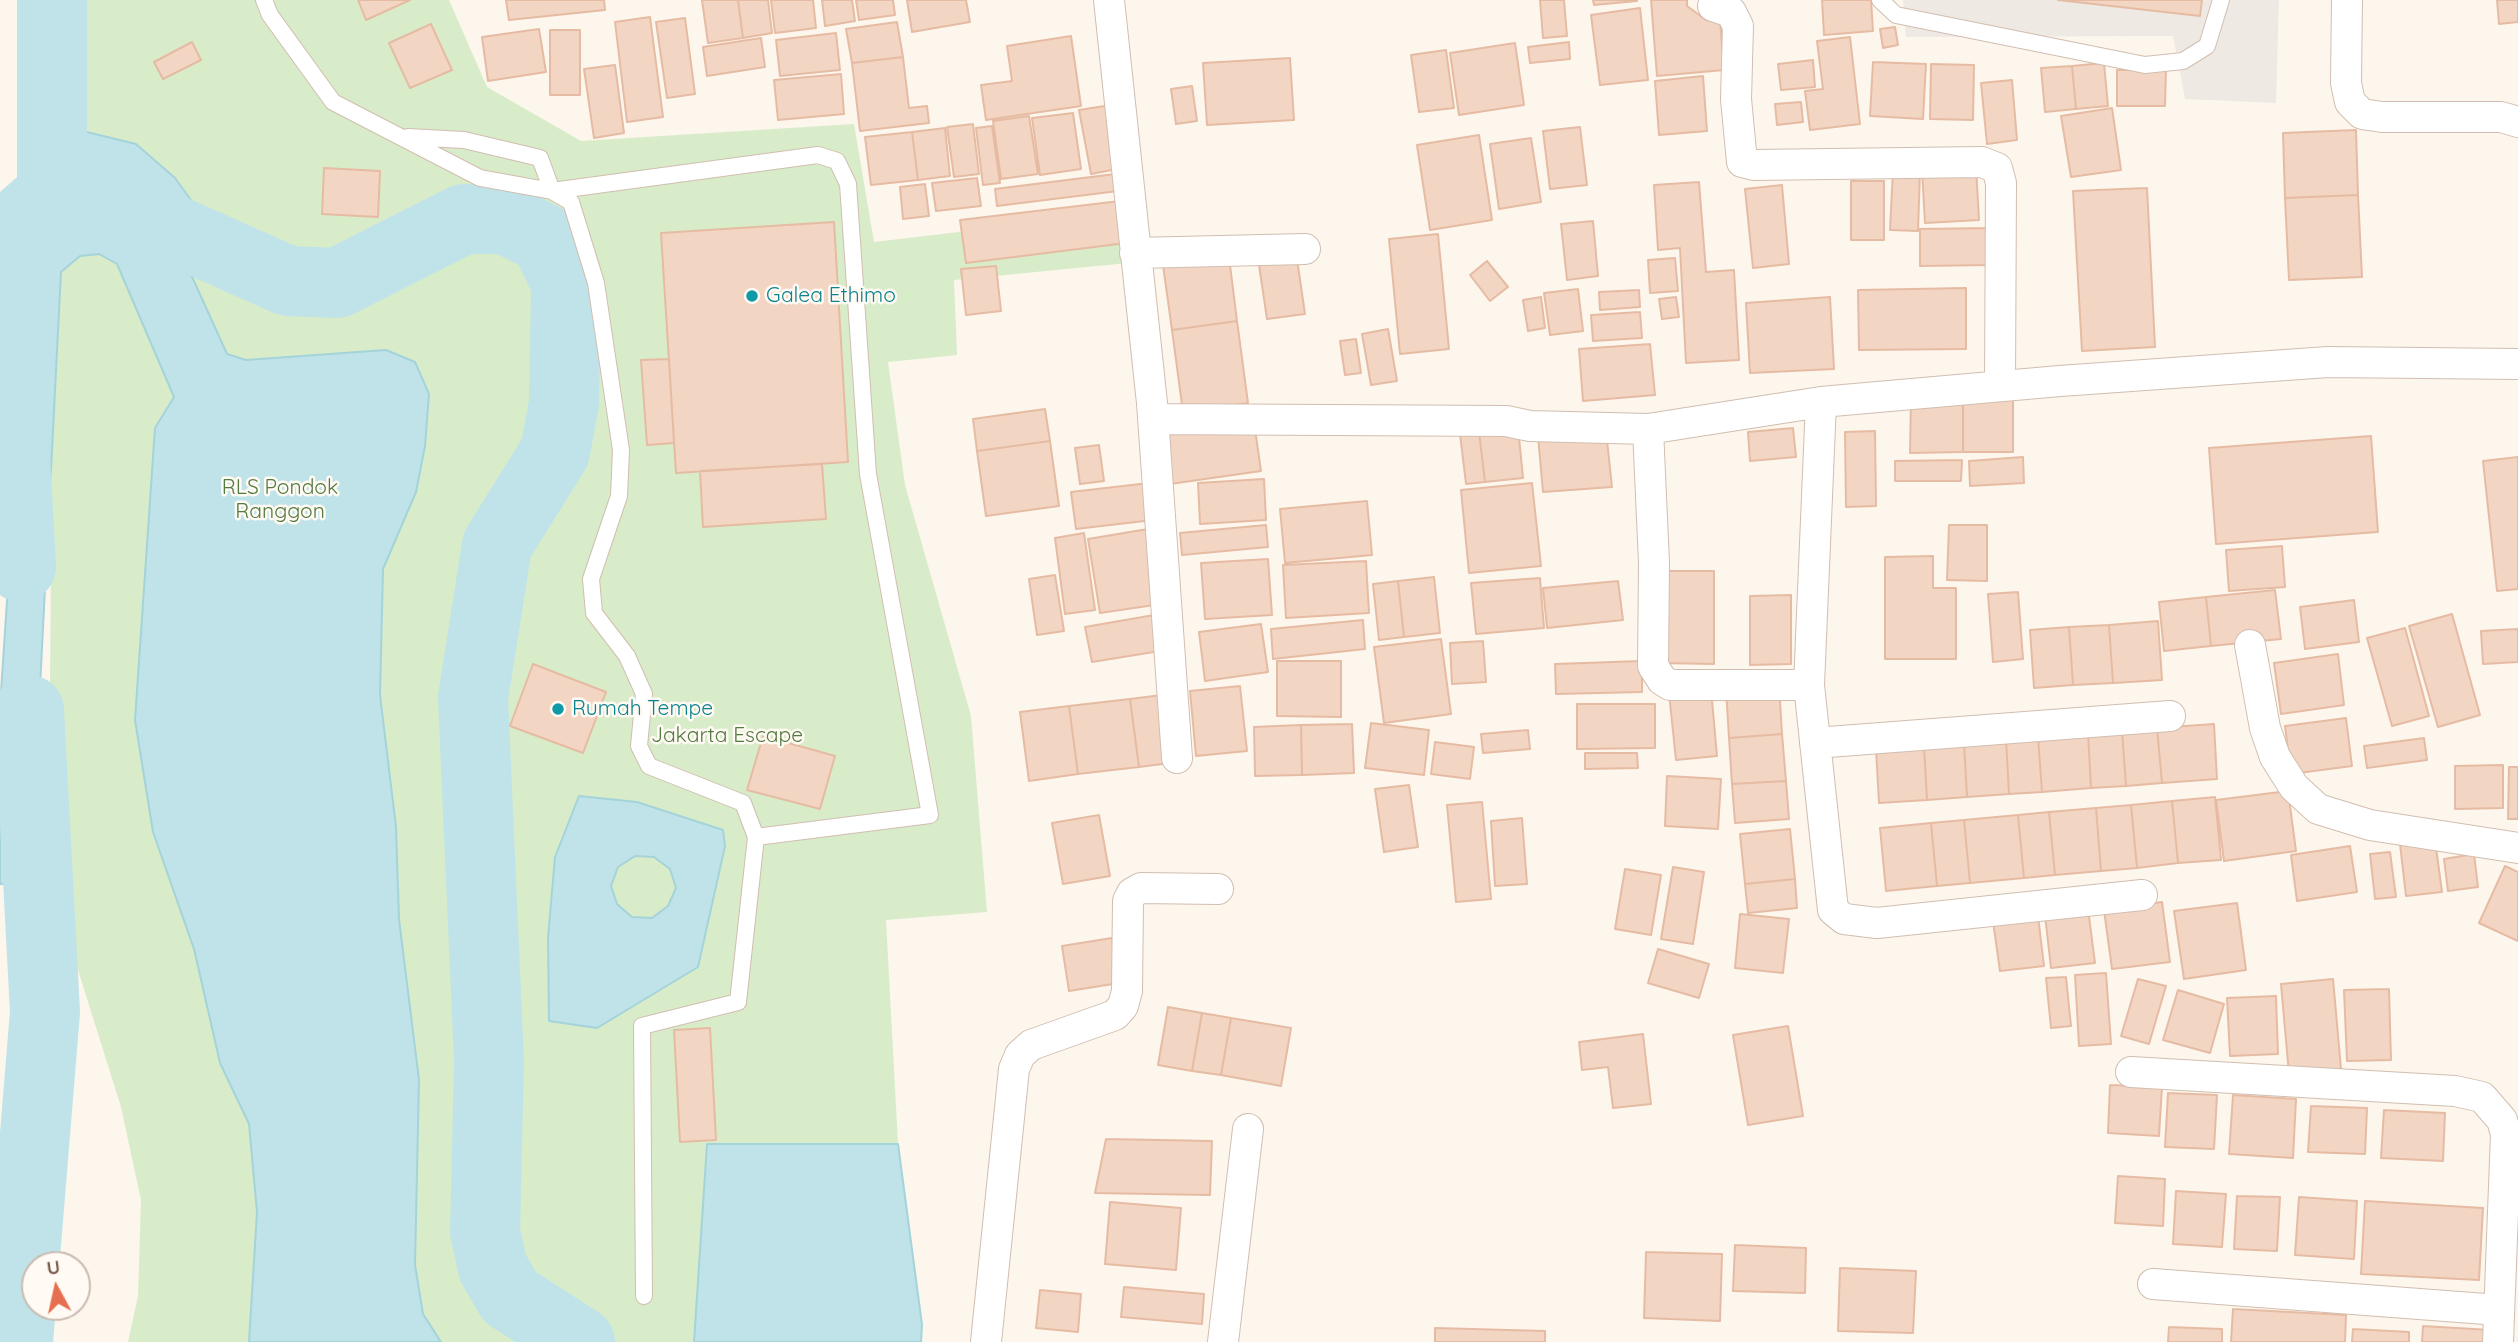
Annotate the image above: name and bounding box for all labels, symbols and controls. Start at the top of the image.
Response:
place label: Galea Ethimo [766,283,896,309]
marker: Galea Ethimo [744,288,760,304]
park label: RLS Pondok Ranggon [222,475,338,525]
place label: Rumah Tempe [572,696,713,722]
marker: Rumah Tempe [550,701,566,717]
park label: Jakarta Escape [651,723,803,749]
north arrow [21,1251,91,1321]
text: U [45,1254,62,1280]

